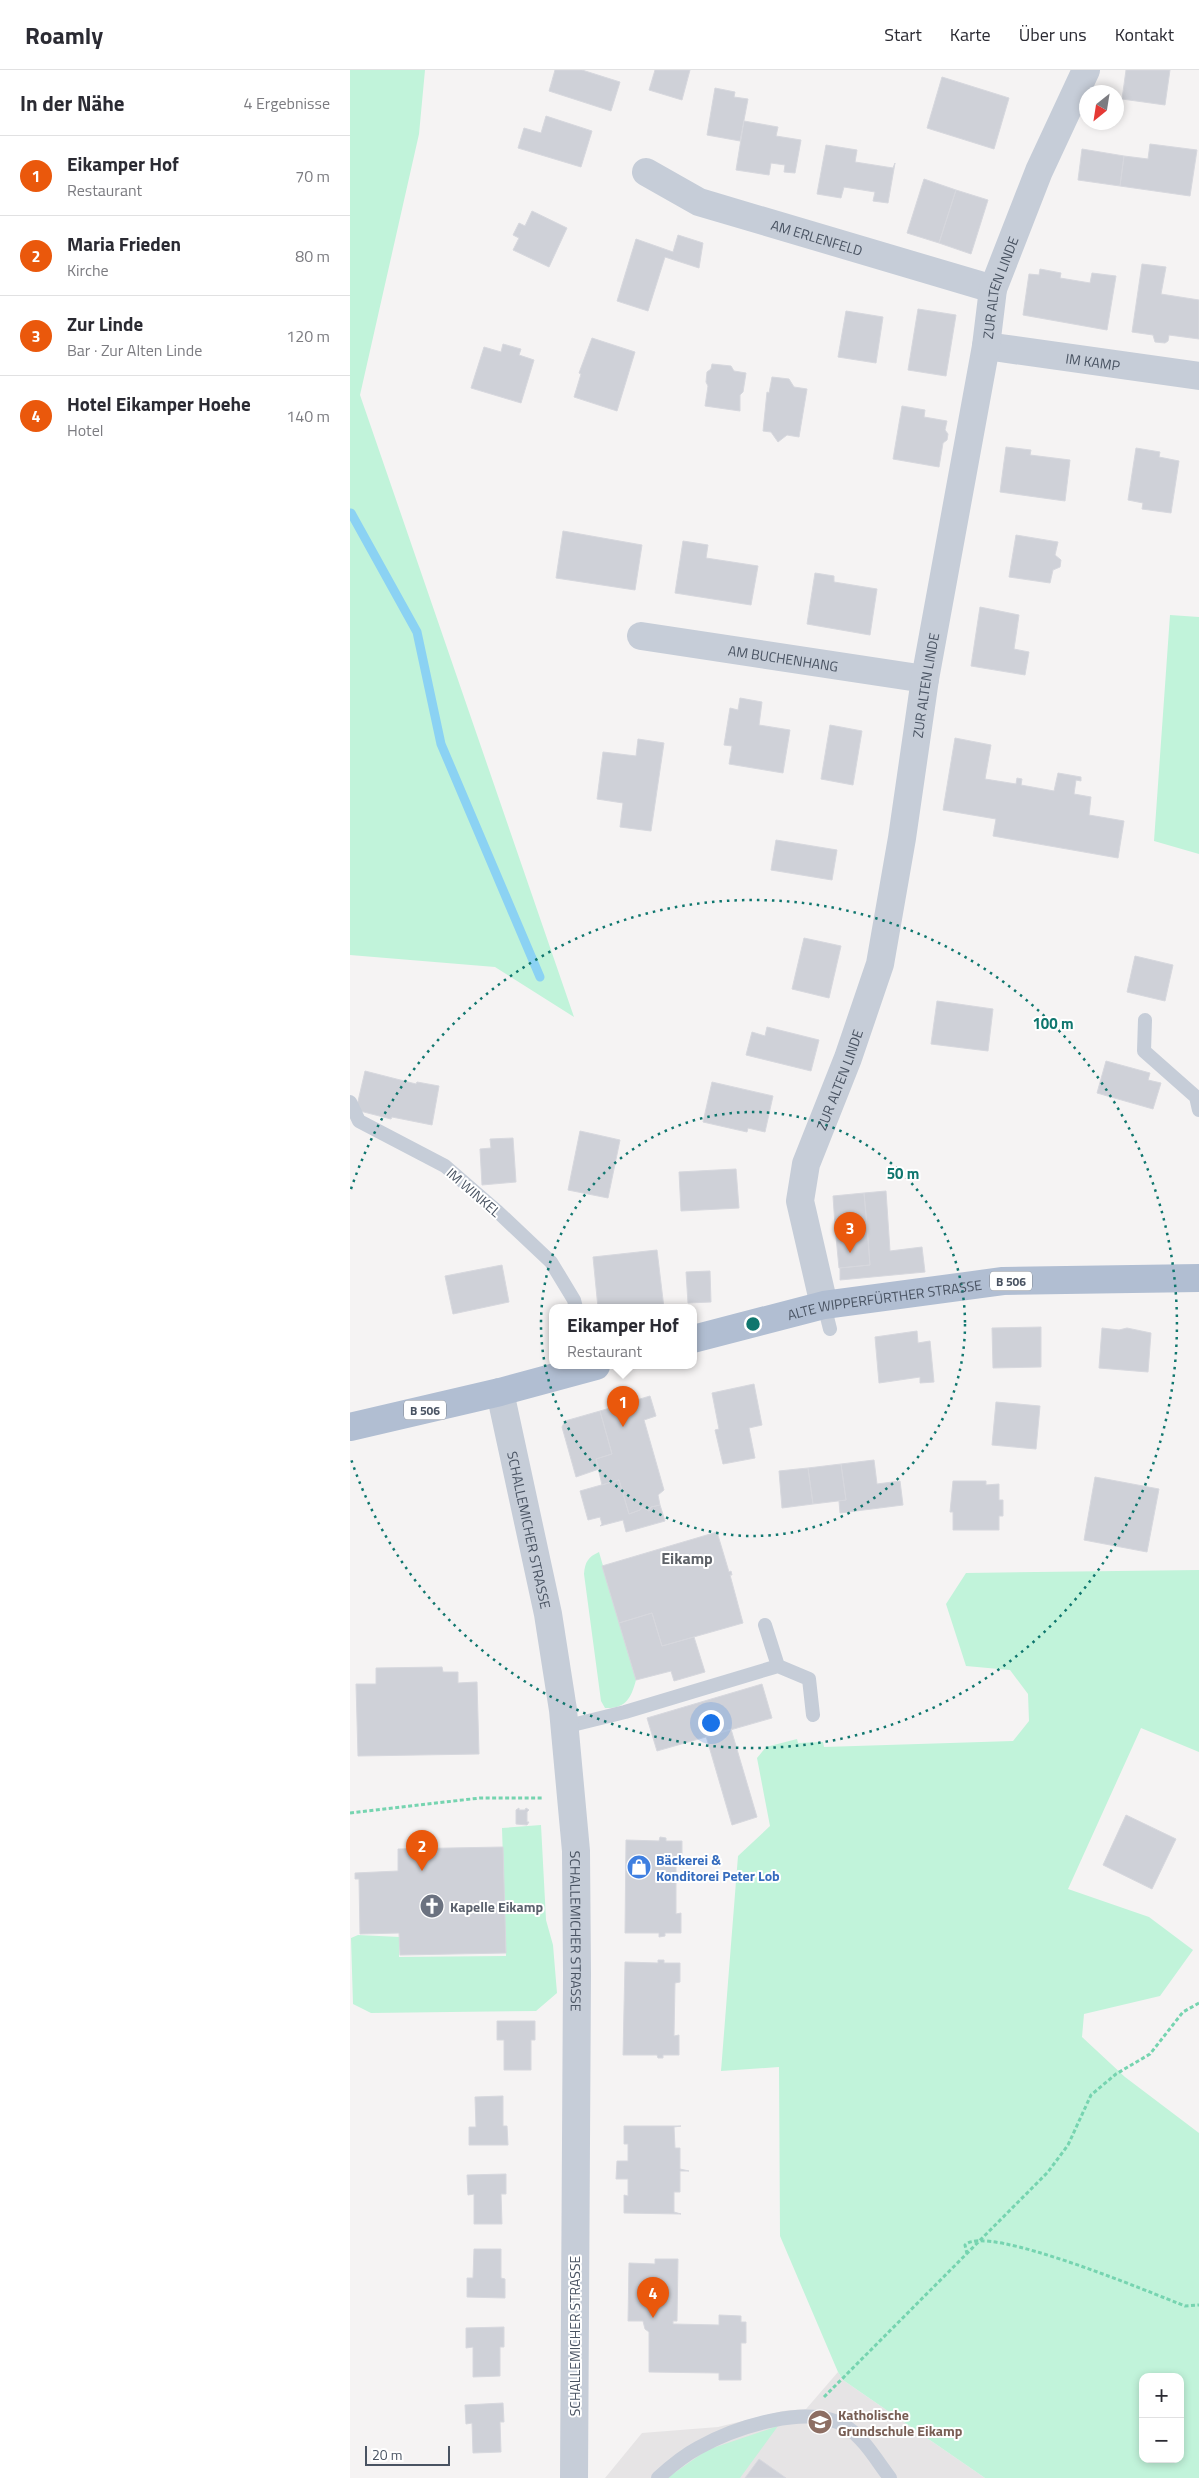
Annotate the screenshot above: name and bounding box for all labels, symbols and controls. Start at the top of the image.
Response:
text: Roamly [25,17,103,53]
text: Start [884,21,922,48]
text: Karte [950,21,991,48]
text: Über uns [1019,21,1087,48]
text: Kontakt [1115,21,1174,48]
north arrow [1079,85,1124,130]
text: In der Nähe [20,87,125,119]
text: 4 Ergebnisse [243,91,330,115]
text: Eikamper Hof [67,149,179,178]
text: 1 [32,164,40,188]
text: 70 m [295,164,330,188]
text: Restaurant [67,178,142,202]
street label: AM ERLENFELD [769,213,865,260]
text: Maria Frieden [67,229,181,258]
street label: ZUR ALTEN LINDE [976,233,1023,340]
text: 2 [32,244,40,268]
text: 80 m [295,244,330,268]
text: Kirche [67,258,109,282]
text: Zur Linde [67,309,143,338]
text: 3 [32,324,40,348]
text: 120 m [286,324,330,348]
text: Bar · Zur Alten Linde [67,338,202,362]
street label: IM KAMP [1064,347,1122,375]
text: Hotel Eikamper Hoehe [67,389,251,418]
text: 4 [32,404,40,428]
text: 140 m [286,404,330,428]
text: Hotel [67,418,104,442]
street label: ZUR ALTEN LINDE [906,631,944,739]
street label: AM BUCHENHANG [727,639,840,676]
text: 100 m [1032,1012,1074,1035]
street label: ZUR ALTEN LINDE [810,1026,868,1133]
street label: IM WINKEL [442,1162,506,1222]
text: 50 m [887,1162,919,1185]
pin: 3 [834,1212,866,1253]
road number: B 506 [990,1272,1032,1290]
street label: ALTE WIPPERFÜRTHER STRASSE [785,1273,983,1325]
popup [549,1304,697,1369]
text: Eikamper Hof [567,1310,679,1339]
centre of rings [744,1315,762,1333]
text: Restaurant [567,1339,642,1363]
pin: 1 [607,1386,639,1427]
road number: B 506 [404,1400,446,1420]
street label: SCHALLEMICHER STRASSE [503,1449,557,1611]
district label: Eikamp [661,1546,713,1570]
your location [698,1710,724,1736]
pin: 2 [406,1830,438,1871]
place label: Bäckerei & Konditorei Peter Lob [656,1849,780,1886]
street label: SCHALLEMICHER STRASSE [565,1851,588,2012]
shop icon: Bäckerei & Konditorei Peter Lob [626,1854,652,1880]
church icon: Kapelle Eikamp [419,1893,445,1919]
place label: Kapelle Eikamp [450,1896,543,1917]
street label: SCHALLEMICHER STRASSE [564,2255,585,2416]
pin: 4 [637,2277,669,2318]
map controls [1139,2373,1184,2463]
button: + [1139,2373,1184,2418]
place label: Katholische Grundschule Eikamp [838,2404,963,2441]
school or university icon: Katholische Grundschule Eikamp [807,2409,833,2435]
button: − [1139,2418,1184,2463]
scale bar [365,2443,450,2466]
text: 20 m [372,2444,402,2465]

